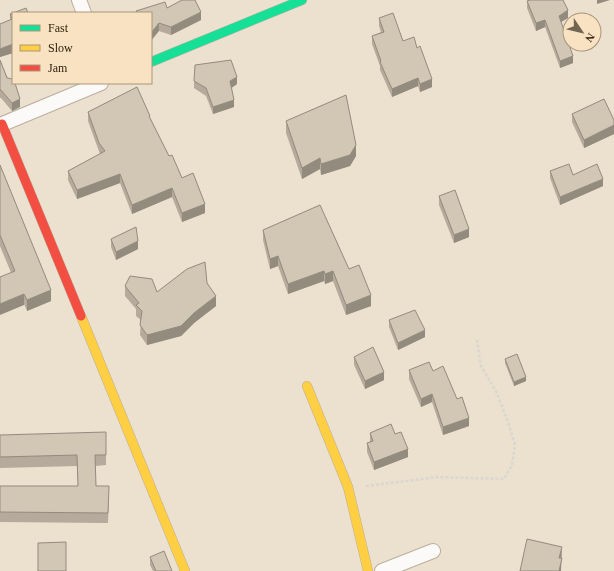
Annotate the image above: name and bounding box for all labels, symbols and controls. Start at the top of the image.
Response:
legend [12,12,152,84]
north arrow [562,12,602,52]
text: Fast [48,21,69,35]
text: N [583,31,597,44]
text: Slow [48,41,73,55]
text: Jam [48,61,68,75]

